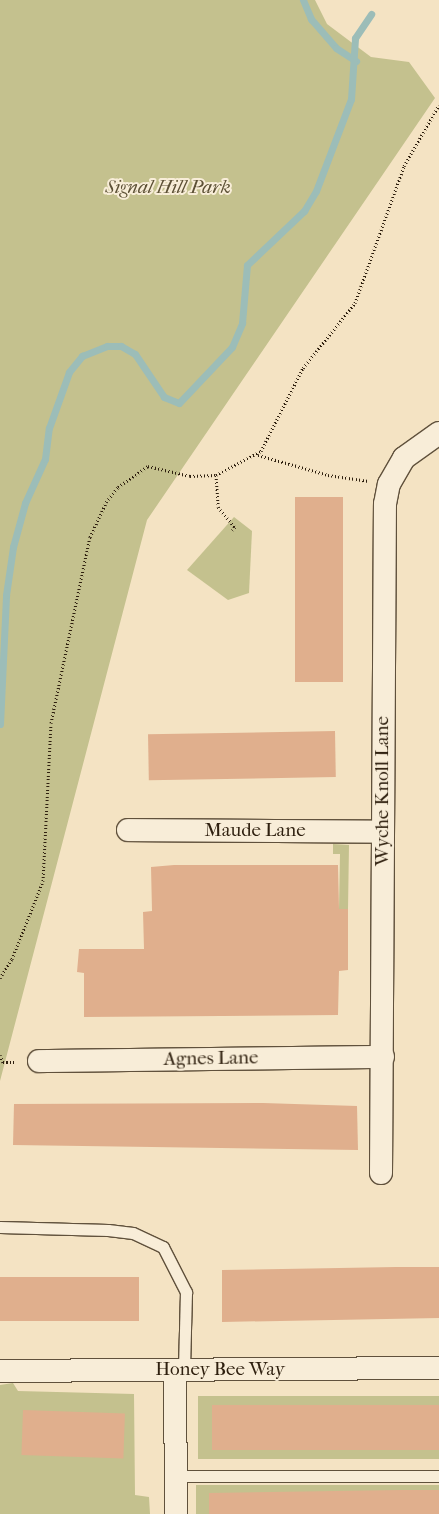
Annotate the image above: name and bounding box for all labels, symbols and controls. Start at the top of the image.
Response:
park label: Signal Hill Park [105,177,231,199]
street label: Wyche Knoll Lane [372,716,394,866]
street label: Maude Lane [204,820,306,842]
street label: Agnes Lane [163,1047,259,1071]
street label: Honey Bee Way [155,1359,285,1381]

